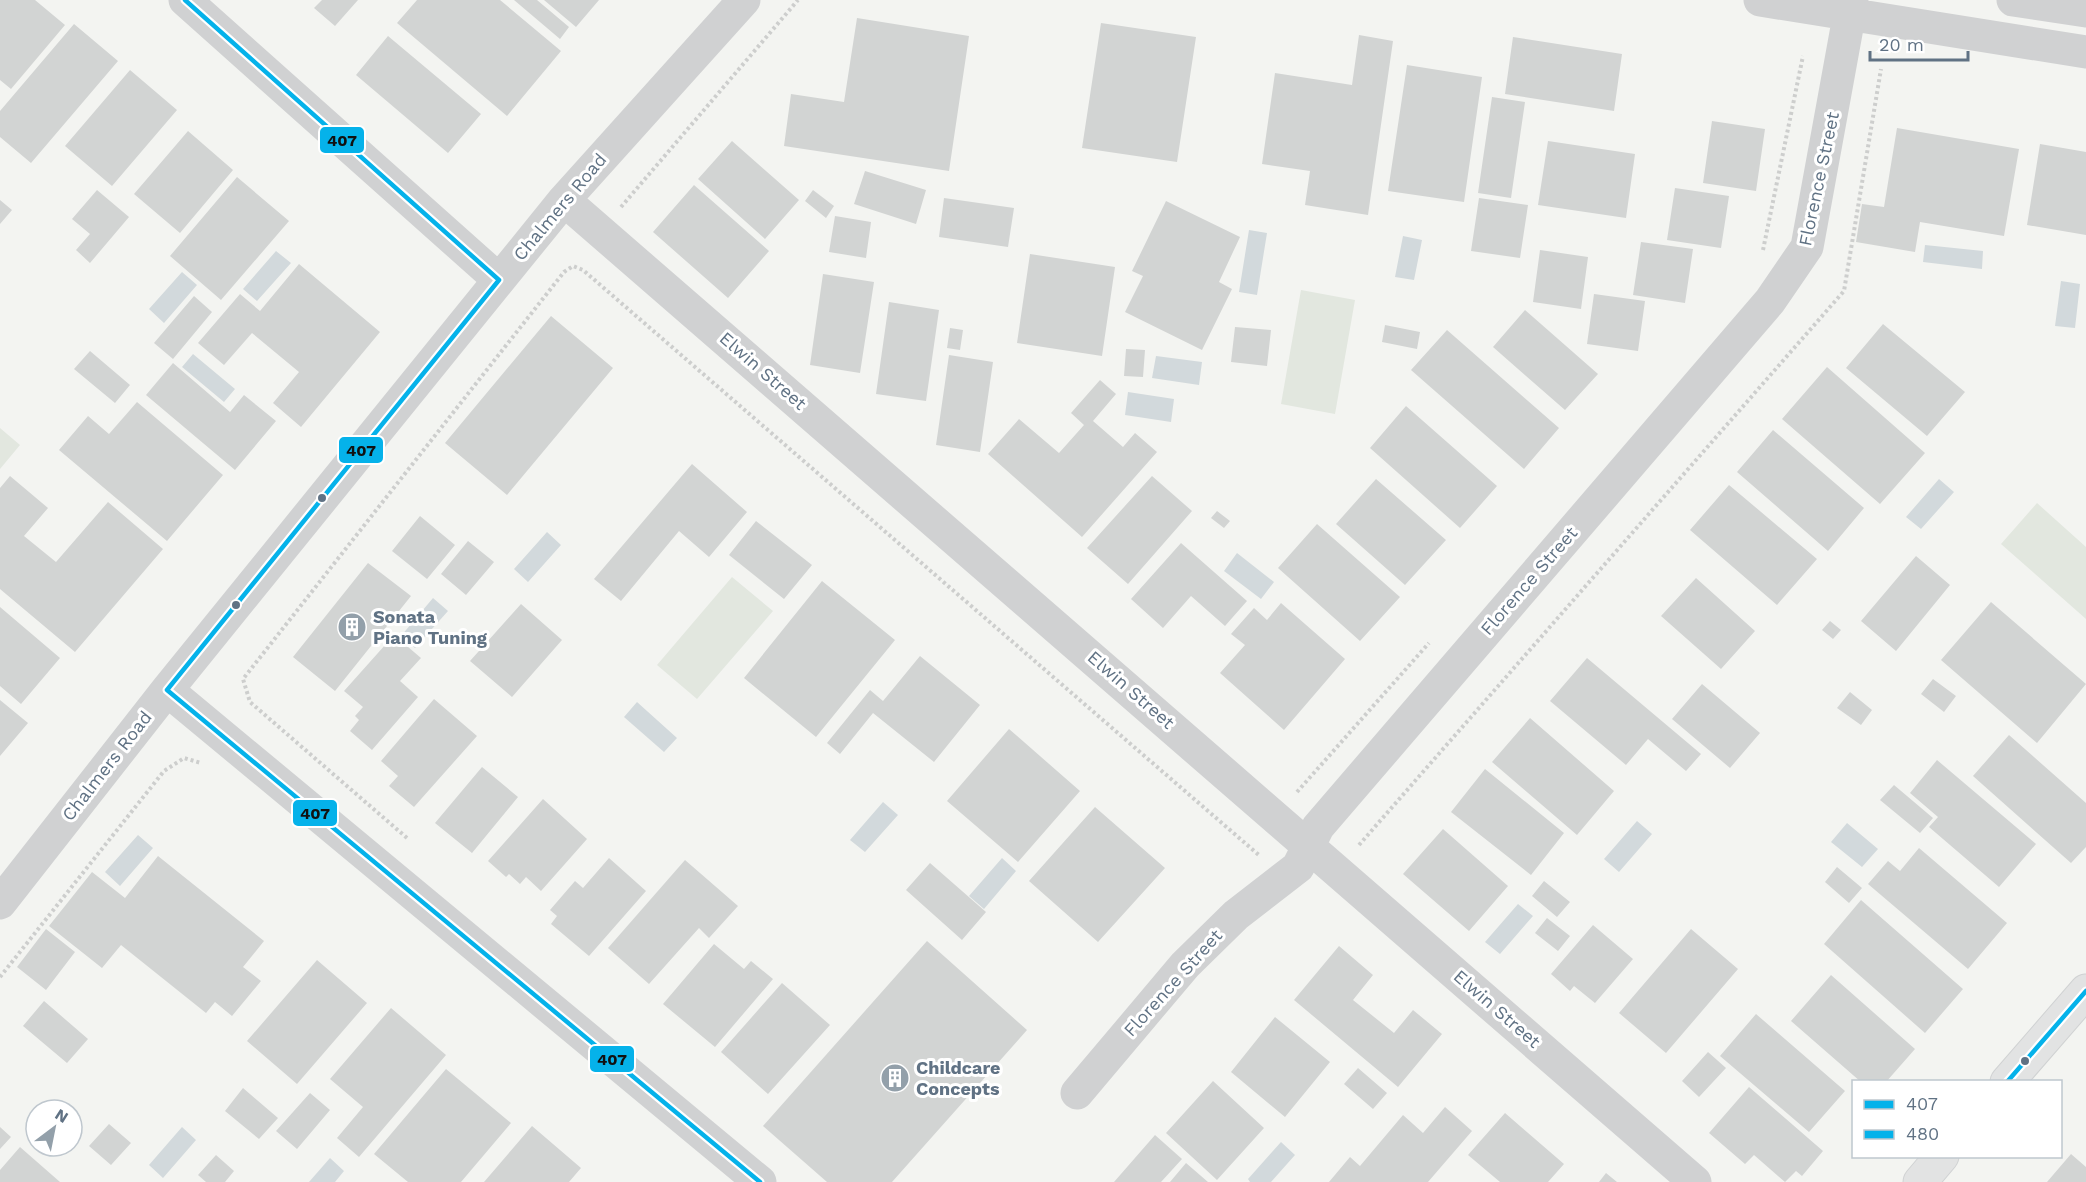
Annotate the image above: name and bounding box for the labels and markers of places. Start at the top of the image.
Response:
unlabelled marker [316,492,328,504]
unlabelled marker [230,599,242,611]
place label: Sonata Piano Tuning [373,606,488,648]
building icon: Sonata Piano Tuning [336,611,368,643]
unlabelled marker [2019,1055,2031,1067]
place label: Childcare Concepts [916,1057,1001,1099]
building icon: Childcare Concepts [879,1062,911,1094]

